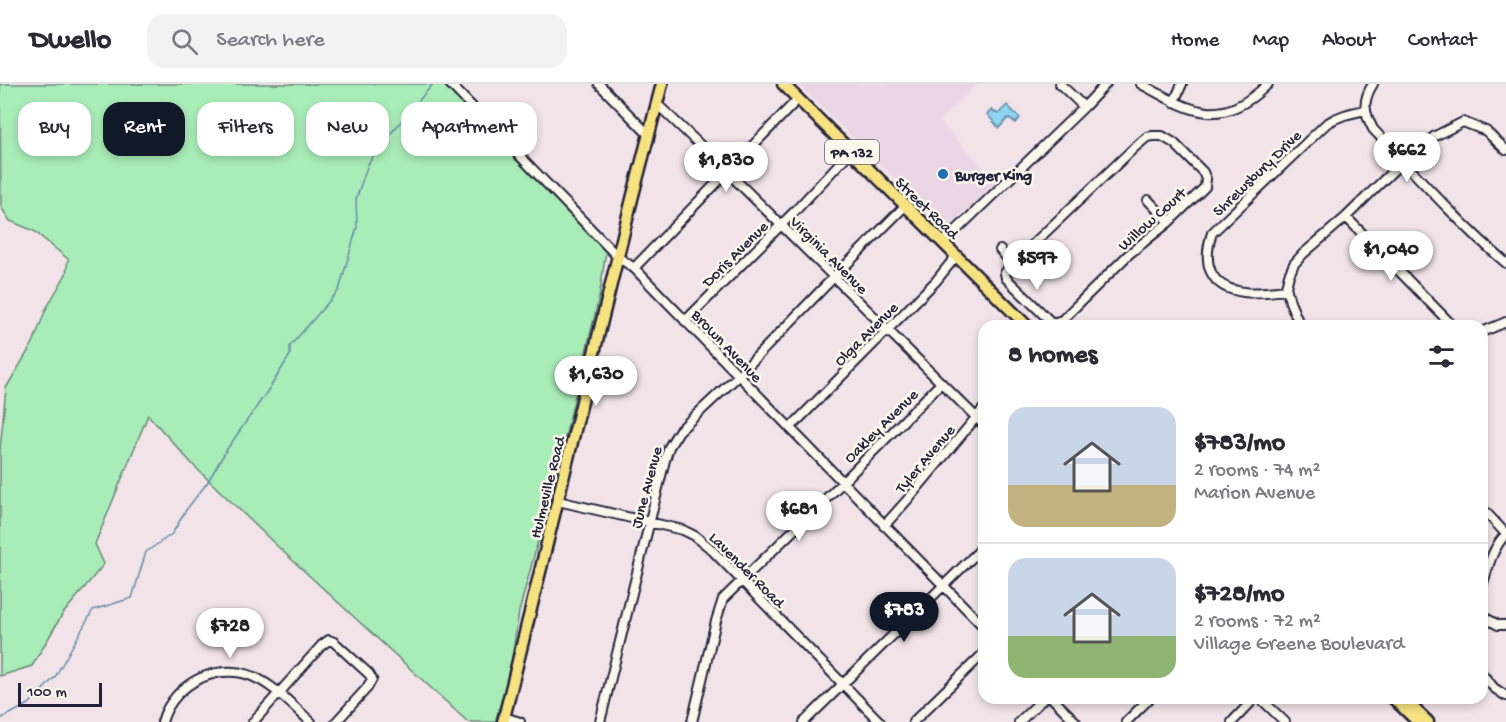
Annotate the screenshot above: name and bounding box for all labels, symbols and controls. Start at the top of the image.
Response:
search box [147,14,567,68]
text: Dwello [30,25,111,58]
icon: search [168,25,201,58]
text: Search here [216,28,325,54]
text: Home [1171,29,1219,54]
text: Map [1252,29,1289,54]
text: About [1322,29,1375,54]
text: Contact [1408,29,1476,54]
chip: Buy [18,102,91,156]
chip: Rent [103,102,185,156]
chip: Filters [197,102,294,156]
chip: New [306,102,389,156]
chip: Apartment [401,102,537,156]
street label: Shrewsbury Drive [1210,127,1307,222]
pin: $662 [1371,132,1443,183]
road number: PA 132 [825,140,879,164]
text: $662 [1387,140,1427,163]
pin: $1,830 [677,142,775,193]
text: $1,830 [698,150,754,173]
marker: Burger King [936,167,950,181]
place label: Burger King [954,168,1032,187]
street label: Street Road [890,174,963,246]
street label: Willow Court [1115,184,1192,256]
street label: Virginia Avenue [784,213,871,300]
street label: Doris Avenue [699,218,774,293]
pin: $1,040 [1342,231,1440,282]
text: $1,040 [1363,239,1419,262]
pin: $597 [1001,240,1073,291]
text: $597 [1017,248,1057,271]
street label: Olga Avenue [831,299,904,372]
street label: Brown Avenue [685,306,765,388]
icon: filters [1425,340,1458,373]
text: 8 homes [1008,341,1097,372]
pin: $1,630 [547,356,645,407]
text: $1,630 [568,364,624,387]
street label: Oakley Avenue [841,386,924,469]
street label: Tyler Avenue [892,422,961,499]
text: $783/mo [1194,429,1285,460]
icon: home [1056,431,1128,503]
street label: Hulmeville Road [528,433,572,541]
street label: June Avenue [628,444,669,531]
text: 2 rooms · 74 m² [1194,460,1320,483]
text: Marion Avenue [1194,483,1315,506]
pin: $681 [763,491,835,542]
text: $681 [780,499,818,522]
street label: Lavender Road [704,530,789,615]
text: $728/mo [1194,580,1284,611]
icon: home [1056,582,1128,654]
pin: $783 [868,592,940,643]
text: $783 [884,600,924,623]
pin: $728 [194,608,266,659]
text: 2 rooms · 72 m² [1194,611,1321,634]
text: $728 [210,616,250,639]
text: Village Greene Boulevard [1194,634,1404,657]
scale bar [18,680,102,708]
text: 100 m [27,684,67,703]

